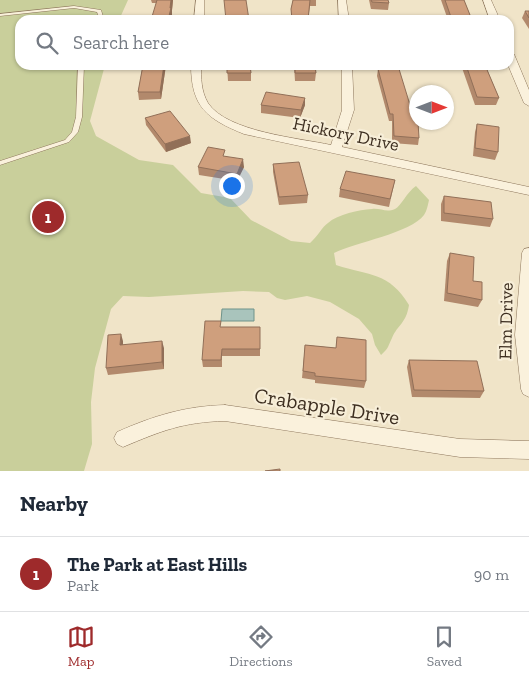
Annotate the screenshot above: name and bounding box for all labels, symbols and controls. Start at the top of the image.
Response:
search box [15,15,514,70]
icon: search [33,29,61,57]
text: Search here [73,31,169,54]
north arrow [409,85,454,130]
street label: Hickory Drive [291,112,401,156]
your location [219,173,245,199]
pin: 1 [32,198,64,236]
street label: Elm Drive [494,282,518,360]
street label: Crabapple Drive [253,382,401,430]
text: Nearby [20,491,88,516]
text: The Park at East Hills [67,553,247,576]
text: 1 [33,565,39,584]
text: 90 m [474,565,509,584]
text: Park [67,576,99,595]
tab: Map [67,623,95,670]
tab: Directions [229,623,293,670]
tab: Saved [427,623,462,670]

